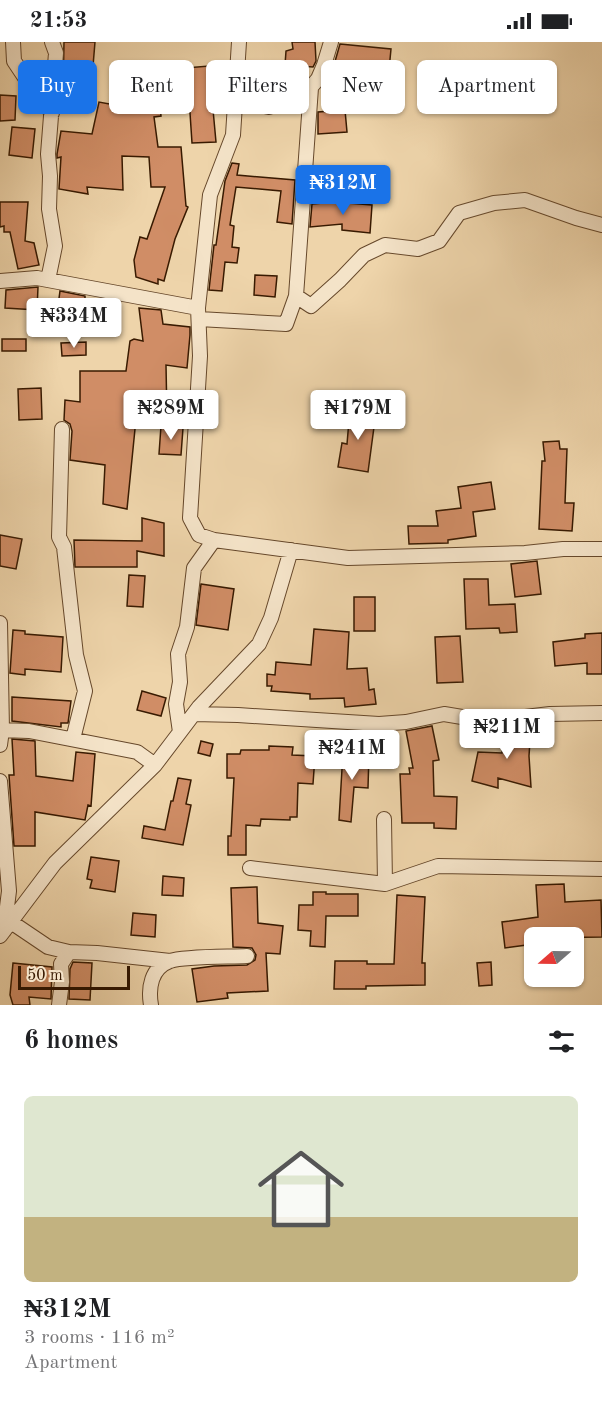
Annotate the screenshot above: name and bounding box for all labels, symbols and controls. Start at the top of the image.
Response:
text: 21:53 [30,10,87,32]
chip: Buy [18,60,97,114]
chip: Rent [109,60,194,114]
chip: Filters [206,60,309,114]
chip: New [321,60,405,114]
chip: Apartment [417,60,557,114]
pin: ₦312M [301,165,385,216]
text: ₦312M [309,174,377,194]
pin: ₦334M [32,298,116,349]
text: ₦334M [40,307,108,327]
pin: ₦289M [129,390,213,441]
pin: ₦179M [316,390,400,441]
text: ₦289M [137,399,205,419]
text: ₦179M [324,399,392,419]
pin: ₦211M [465,709,549,760]
text: ₦211M [473,718,541,738]
pin: ₦241M [310,730,394,781]
text: ₦241M [318,739,386,759]
north arrow [524,927,584,987]
map controls [524,927,584,987]
scale bar [18,963,130,990]
text: 50 m [27,968,63,984]
icon: filters [545,1025,578,1058]
text: 6 homes [24,1028,118,1054]
icon: home [247,1135,355,1243]
text: ₦312M [24,1297,111,1323]
text: 3 rooms · 116 m² [24,1328,174,1348]
text: Apartment [24,1353,118,1373]

